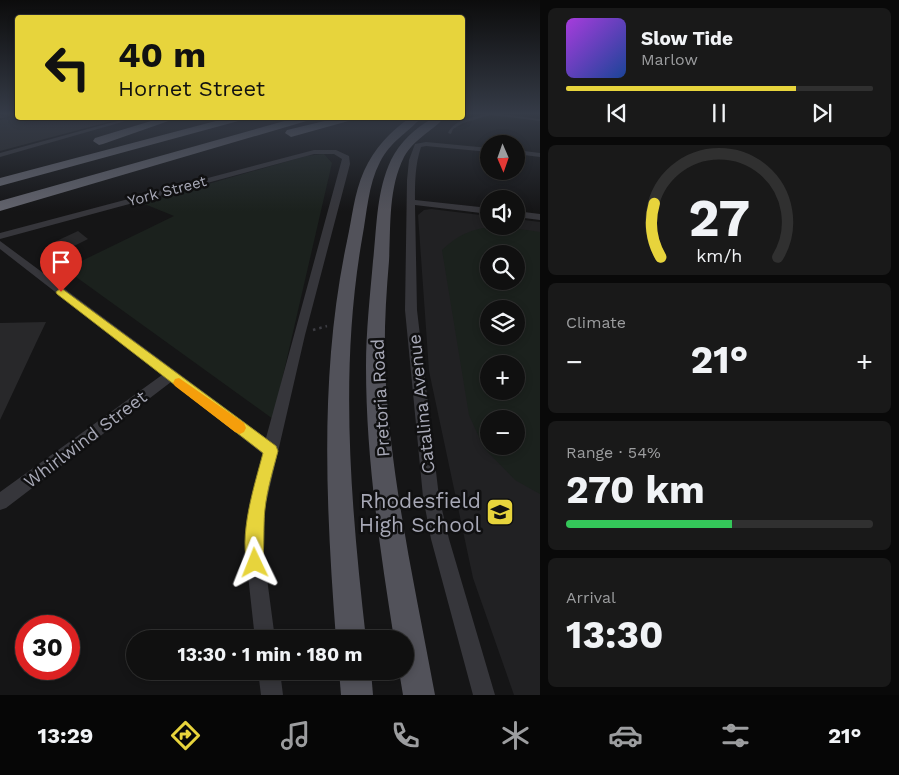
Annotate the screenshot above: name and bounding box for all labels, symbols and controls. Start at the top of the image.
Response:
text: Slow Tide [641,27,733,50]
text: 40 m [118,34,206,76]
icon: left [35,35,100,100]
text: Marlow [641,50,698,69]
text: Hornet Street [118,76,265,101]
icon: previous [603,99,631,127]
icon: pause [705,99,733,127]
icon: next [808,99,836,127]
north arrow [480,135,525,180]
map controls [480,135,525,455]
street label: York Street [126,172,209,210]
text: 27 [689,188,750,249]
button: sound [480,190,525,235]
pin [40,241,82,292]
button: search [480,245,525,290]
text: km/h [696,245,743,266]
icon: arrive [47,248,75,276]
button: layers [480,300,525,345]
text: Climate [566,313,626,332]
street label: Catalina Avenue [403,333,439,475]
street label: Pretoria Road [366,338,394,458]
text: 21° [691,338,748,382]
text: − [566,345,583,378]
text: + [856,345,873,378]
button: + [480,355,525,400]
street label: Whirlwind Street [19,386,151,492]
button: − [480,410,525,455]
text: Range · 54% [566,443,661,462]
text: 270 km [566,468,705,512]
place label: Rhodesfield High School [359,488,482,537]
school or university icon: Rhodesfield High School [485,497,515,527]
position arrow [228,536,280,588]
text: Arrival [566,588,616,607]
text: 13:30 [566,613,663,657]
speed limit sign: 30 [15,615,80,680]
text: 13:30 · 1 min · 180 m [177,643,363,666]
icon: directions [168,718,203,753]
icon: music [278,718,313,753]
icon: phone [388,718,423,753]
icon: climate [498,718,533,753]
icon: car [608,718,643,753]
icon: filters [718,718,753,753]
text: 13:29 [37,723,93,748]
text: 21° [828,723,861,748]

